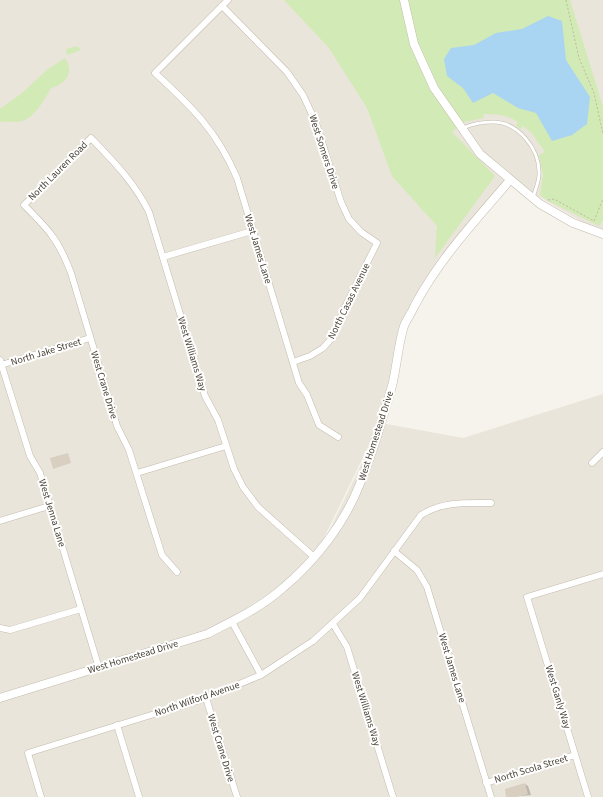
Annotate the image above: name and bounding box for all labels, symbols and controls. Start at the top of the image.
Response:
street label: West Somers Drive [305,113,343,191]
street label: North Lauren Road [25,138,91,204]
street label: West James Lane [241,213,275,285]
street label: North Casas Avenue [324,261,374,341]
street label: West Williams Way [174,315,210,393]
street label: North Jake Street [9,334,83,369]
street label: West Crane Drive [87,349,121,421]
street label: West Homestead Drive [355,389,397,483]
street label: West Jenna Lane [35,477,69,549]
street label: West James Lane [435,632,469,704]
street label: West Homestead Drive [86,637,180,677]
street label: West Ganly Way [542,664,574,731]
street label: West Williams Way [348,670,384,748]
street label: North Wilford Avenue [153,678,241,720]
street label: West Crane Drive [204,712,238,784]
street label: North Scola Street [493,751,570,787]

